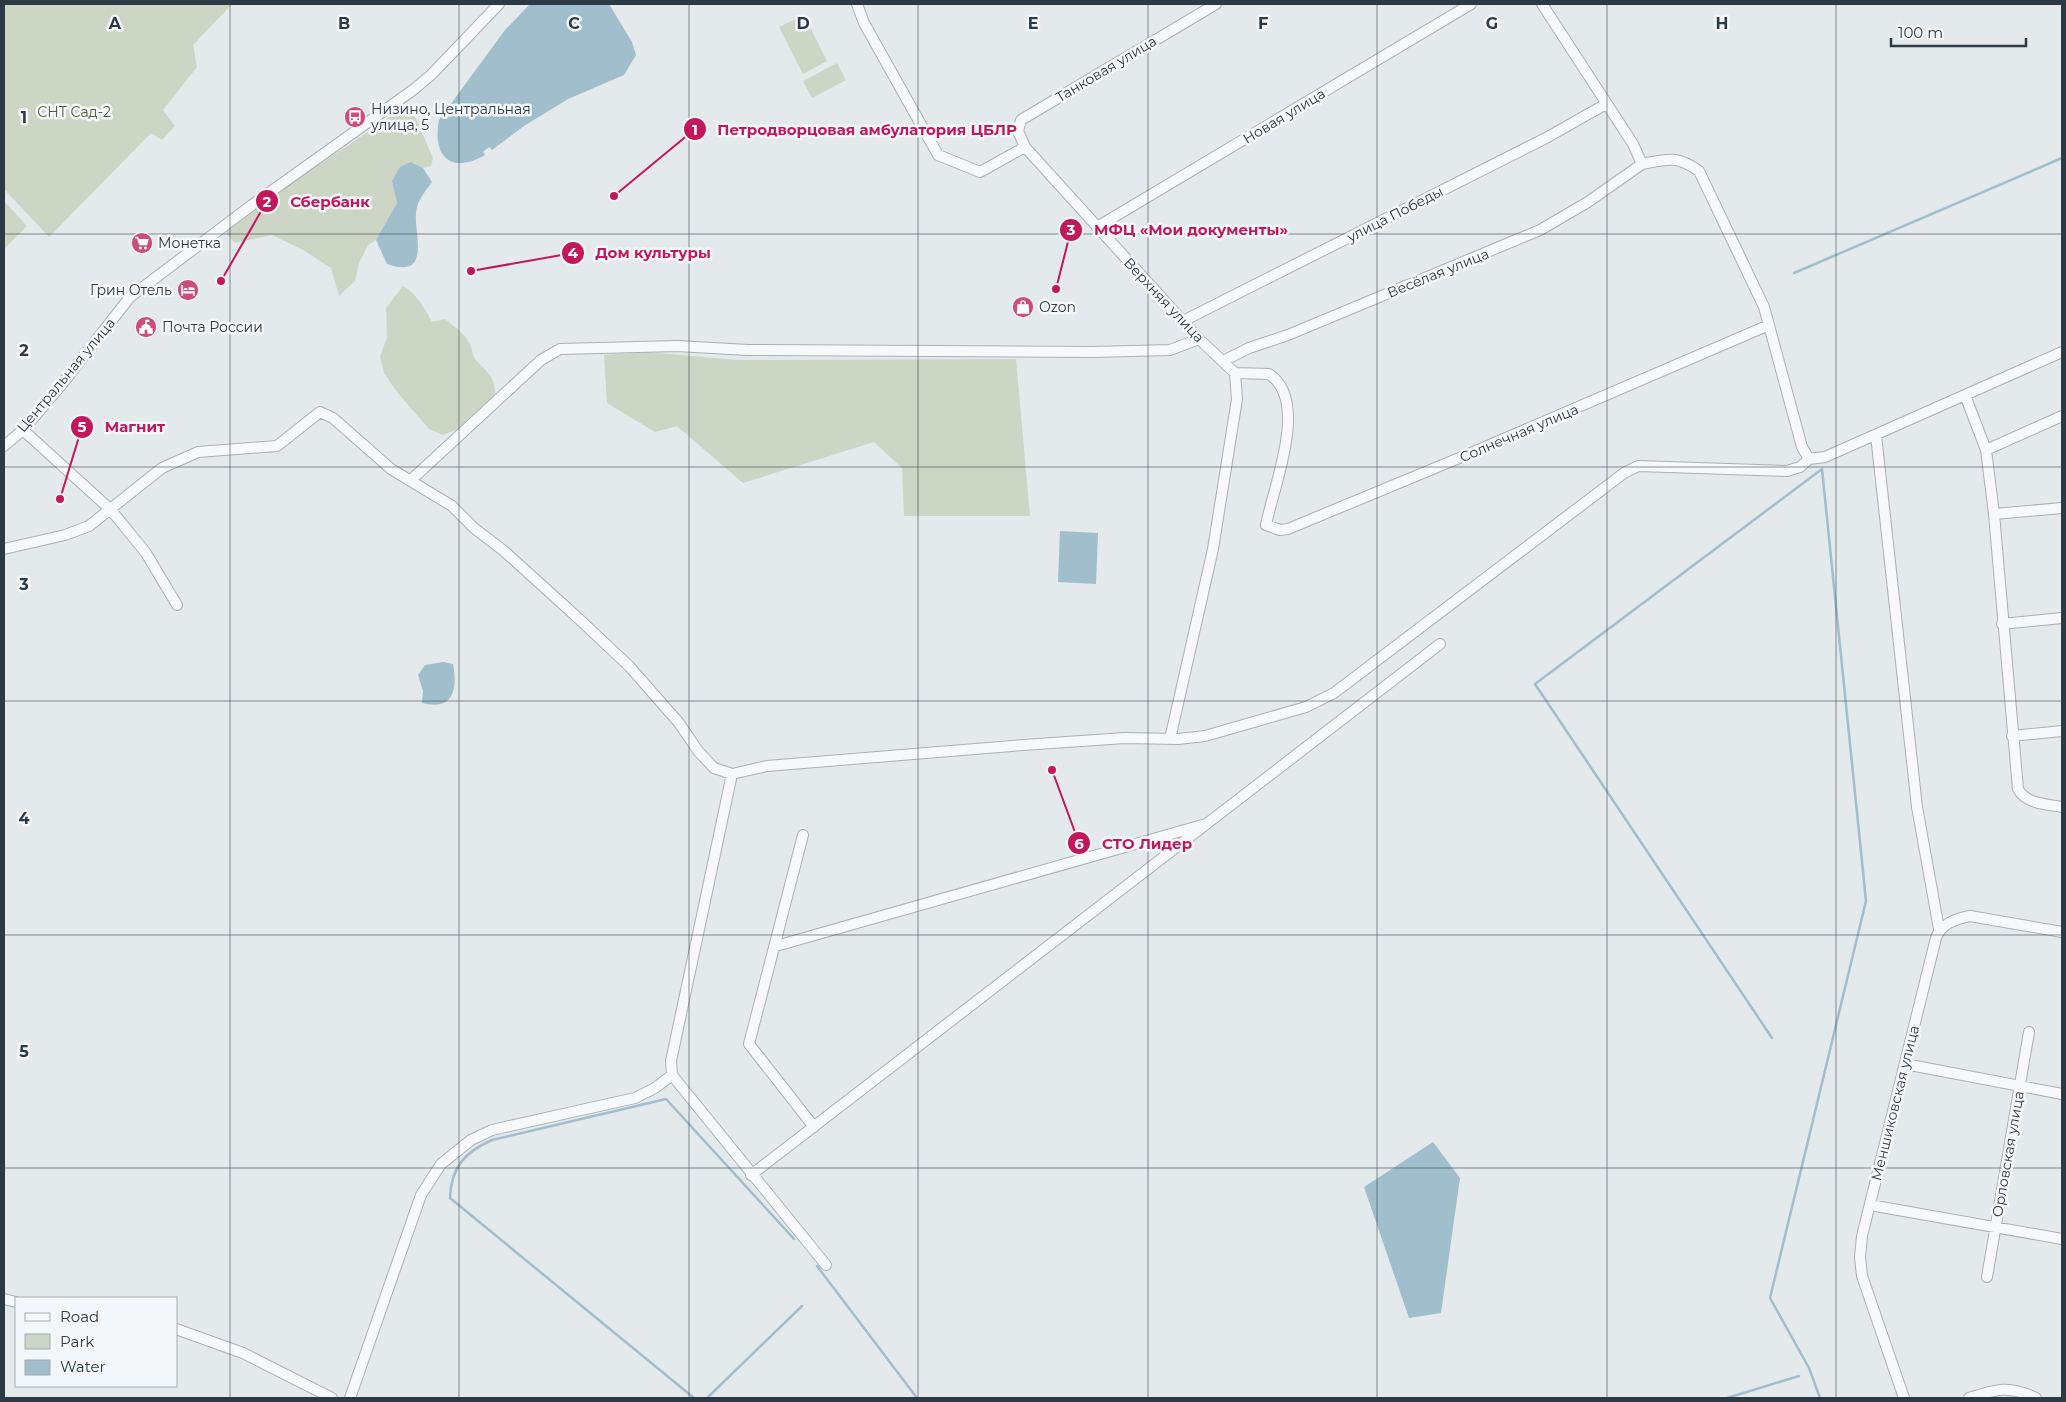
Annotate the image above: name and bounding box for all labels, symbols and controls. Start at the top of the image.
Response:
text: A [108,14,122,33]
text: B [338,14,350,33]
text: C [568,14,580,33]
text: D [796,14,810,33]
text: E [1028,14,1038,33]
text: F [1258,14,1268,33]
text: G [1486,14,1498,33]
text: H [1716,14,1728,33]
scale bar [1891,15,2026,47]
text: 100 m [1898,23,1943,42]
street label: Танковая улица [1052,32,1160,106]
street label: Новая улица [1240,84,1328,148]
place label: Низино, Центральная улица, 5 [370,100,531,134]
park label: СНТ Сад-2 [37,103,111,121]
bus stop icon: Низино, Центральная улица, 5 [343,105,367,129]
text: 1 [21,108,27,127]
callout: Петродворцовая амбулатория ЦБЛР [683,114,1027,144]
text: 1 [692,120,698,139]
text: Петродворцовая амбулатория ЦБЛР [717,120,1017,139]
street label: улица Победы [1343,182,1446,246]
callout: Сбербанк [255,186,379,216]
text: 2 [263,192,272,211]
text: Сбербанк [290,192,370,211]
callout: МФЦ «Мои документы» [1059,215,1297,245]
text: 3 [1066,220,1076,239]
text: МФЦ «Мои документы» [1094,220,1288,239]
supermarket icon: Монетка [130,231,154,255]
place label: Монетка [158,234,221,252]
callout: Дом культуры [561,238,721,268]
text: 4 [568,243,579,262]
text: Дом культуры [595,243,711,262]
street label: Весёлая улица [1384,244,1492,302]
street label: Верхняя улица [1120,254,1208,346]
hotel icon: Грин Отель [176,278,200,302]
place label: Грин Отель [90,281,172,299]
shop icon: Ozon [1011,295,1035,319]
place label: Ozon [1039,298,1076,316]
street label: Центральная улица [13,314,119,436]
public building icon: Почта России [134,315,158,339]
place label: Почта России [162,318,263,336]
text: 2 [19,341,29,360]
street label: Солнечная улица [1457,400,1581,466]
callout: Магнит [69,412,175,442]
text: 5 [78,417,87,436]
text: Магнит [105,417,165,436]
text: 3 [18,575,29,594]
text: 4 [18,809,30,828]
callout: СТО Лидер [1067,828,1202,858]
text: 6 [1074,834,1084,853]
text: СТО Лидер [1102,834,1192,853]
street label: Меншиковская улица [1867,1023,1923,1183]
text: 5 [19,1042,29,1061]
street label: Орловская улица [1988,1090,2028,1218]
legend [15,1297,178,1387]
text: Road [60,1307,99,1326]
text: Park [60,1332,94,1351]
text: Water [60,1357,106,1376]

